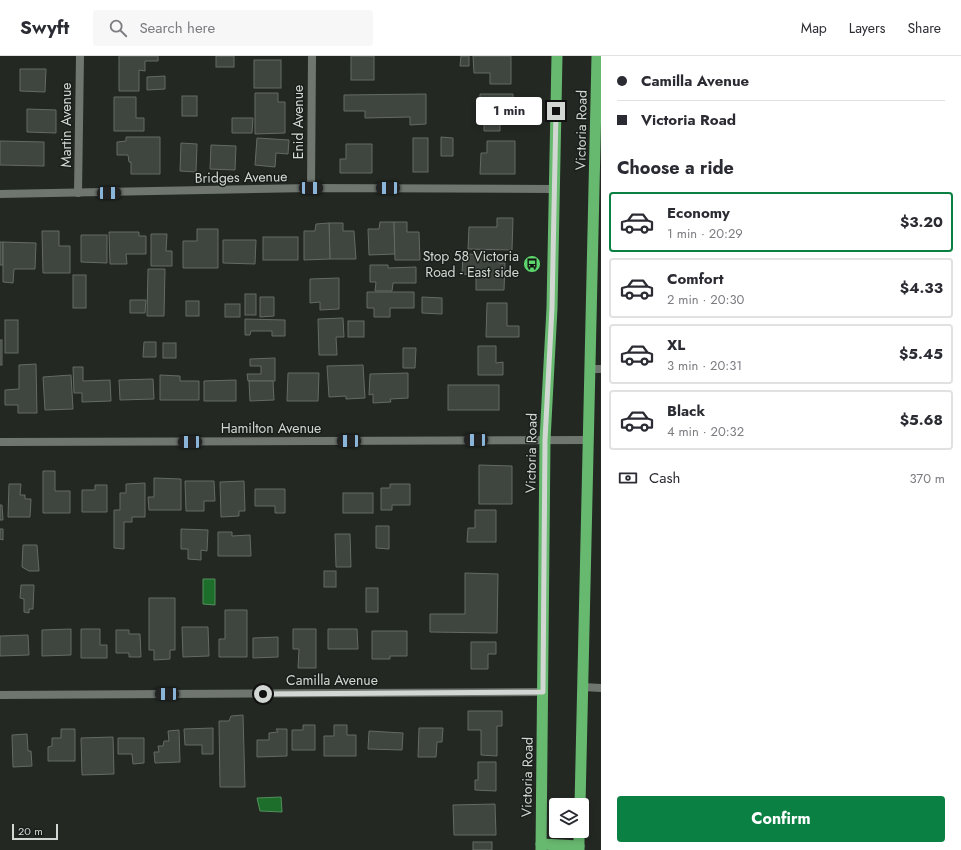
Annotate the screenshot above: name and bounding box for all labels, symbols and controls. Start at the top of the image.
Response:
search box [93,10,373,46]
text: Swyft [20,14,69,41]
icon: search [107,17,129,39]
text: Search here [139,17,215,39]
text: Map [801,18,827,38]
text: Layers [849,18,885,38]
text: Share [907,18,941,38]
text: Camilla Avenue [641,70,749,92]
street label: Martin Avenue [56,82,76,168]
street label: Enid Avenue [288,85,308,159]
street label: Victoria Road [570,90,592,170]
callout: 1 min [476,97,542,125]
text: 1 min [493,101,525,120]
route end [547,102,565,120]
text: Victoria Road [641,109,736,131]
text: Choose a ride [617,155,734,181]
street label: Bridges Avenue [194,166,288,188]
car [299,182,323,194]
car [376,182,400,194]
car [97,187,121,199]
text: Economy [667,202,730,224]
icon: car [619,204,655,240]
text: $3.20 [900,211,943,233]
text: 1 min · 20:29 [667,224,743,243]
place label: Stop 58 Victoria Road - East side [423,246,519,282]
bus stop icon: Stop 58 Victoria Road - East side [522,254,542,274]
text: Comfort [667,268,724,290]
icon: car [619,270,655,306]
text: $4.33 [900,277,943,299]
text: 2 min · 20:30 [667,290,744,309]
text: XL [667,334,685,356]
icon: car [619,336,655,372]
text: $5.45 [899,343,943,365]
text: 3 min · 20:31 [667,356,742,375]
text: Black [667,400,705,422]
icon: car [619,402,655,438]
text: $5.68 [900,409,943,431]
street label: Victoria Road [520,413,542,493]
street label: Hamilton Avenue [221,418,321,438]
text: 4 min · 20:32 [667,422,744,441]
car [464,434,488,446]
car [337,435,361,447]
car [178,436,202,448]
icon: cash [617,467,639,489]
text: Cash [649,467,680,489]
text: 370 m [909,469,945,488]
street label: Camilla Avenue [286,670,378,690]
route start [254,685,272,703]
car [155,688,179,700]
street label: Victoria Road [516,737,538,817]
button: Confirm [617,796,945,842]
map controls [549,798,589,838]
button: layers [549,798,589,838]
scale bar [12,822,58,841]
text: 20 m [18,823,43,839]

